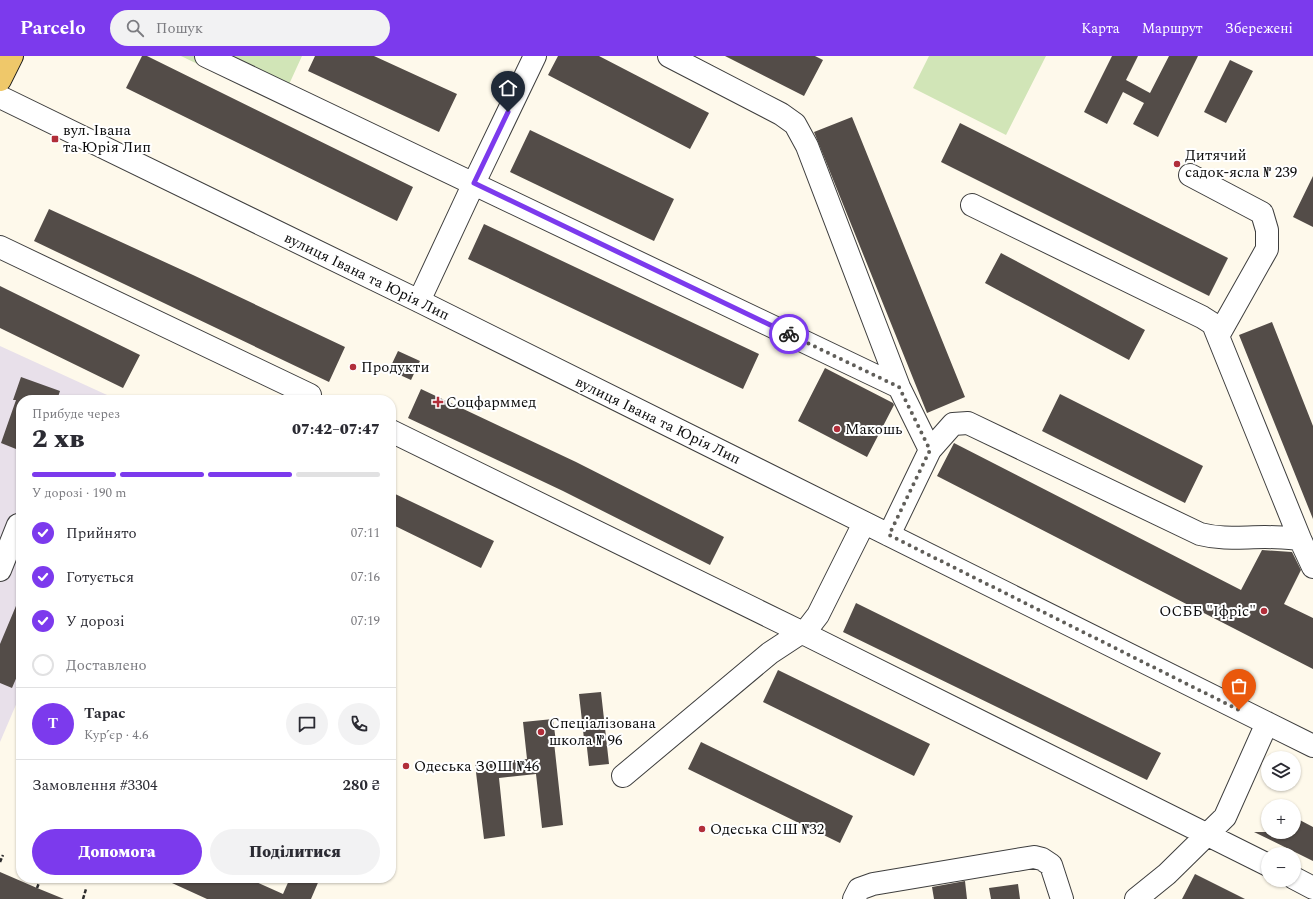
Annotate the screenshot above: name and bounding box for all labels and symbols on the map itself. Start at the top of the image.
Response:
pin [491,71,525,112]
place label: вул. Івана та Юрія Лип [63,119,151,159]
marker: вул. Івана та Юрія Лип [50,134,60,144]
place label: Дитячий садок-ясла № 239 [1185,144,1297,184]
marker: Дитячий садок-ясла № 239 [1172,159,1182,169]
street label: вулиця Івана та Юрія Лип [280,226,454,327]
courier [769,314,809,354]
place label: Продукти [361,356,429,379]
marker: Продукти [348,362,358,372]
street label: вулиця Івана та Юрія Лип [571,370,745,471]
place label: Соцфарммед [446,391,536,414]
marker: Соцфарммед [433,397,443,407]
place label: Макошь [845,418,903,441]
marker: Макошь [832,424,842,434]
place label: ОСББ "Іфріс" [1159,600,1256,623]
marker: ОСББ "Іфріс" [1259,606,1269,616]
pin [1222,669,1256,710]
place label: Спеціалізована школа № 96 [549,712,656,752]
marker: Спеціалізована школа № 96 [536,727,546,737]
place label: Одеська ЗОШ №46 [414,755,540,778]
marker: Одеська ЗОШ №46 [401,761,411,771]
place label: Одеська СШ №32 [710,818,824,841]
marker: Одеська СШ №32 [697,824,707,834]

